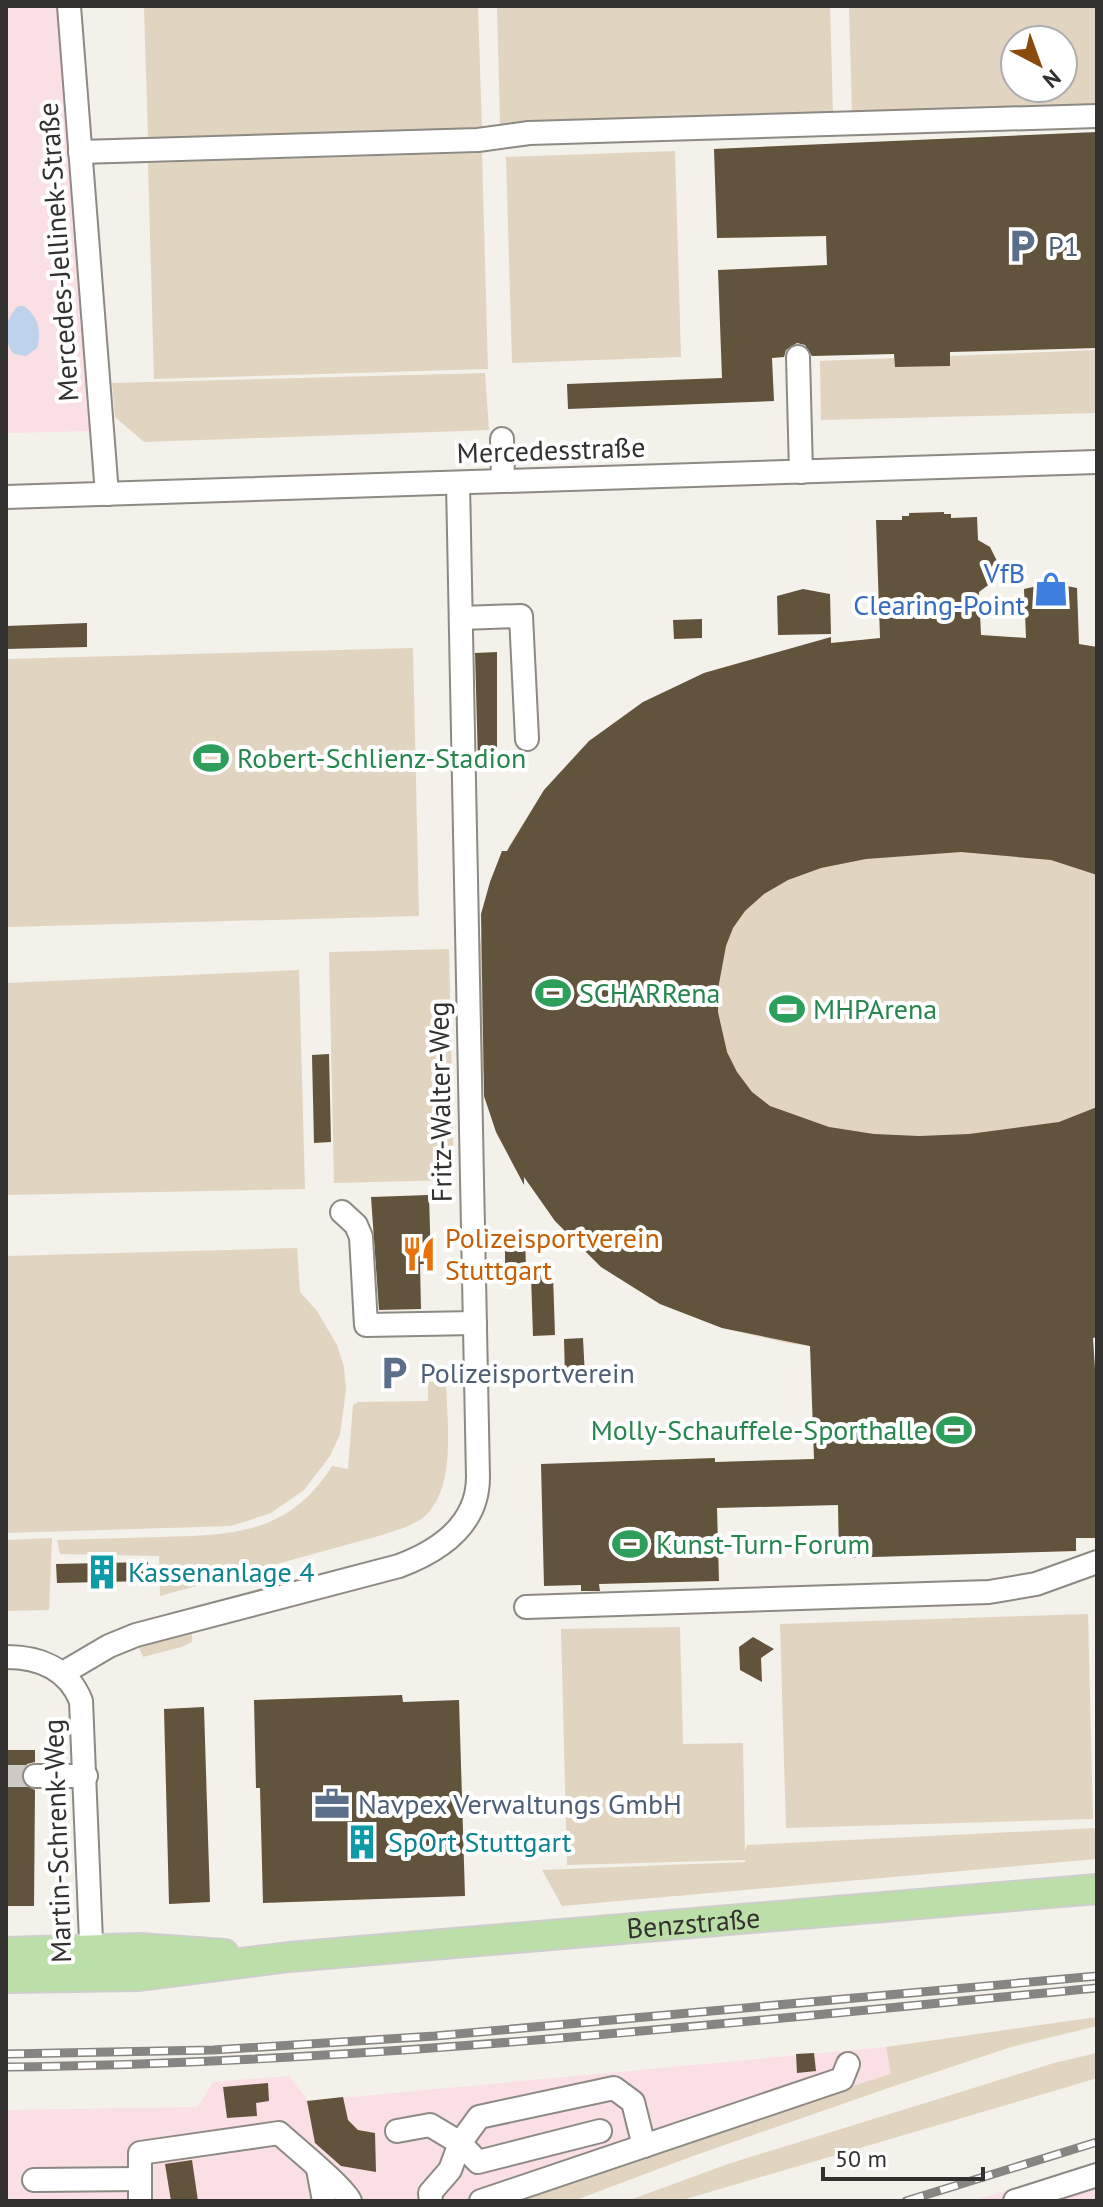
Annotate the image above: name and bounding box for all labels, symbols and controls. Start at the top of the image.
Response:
north arrow [999,24,1079,104]
text: N [1037,64,1067,94]
street label: Mercedes-Jellinek-Straße [29,101,86,403]
parking icon: P1 [1003,227,1041,265]
place label: P1 [1048,227,1079,264]
street label: Mercedesstraße [456,428,646,471]
place label: VfB Clearing-Point [853,554,1026,623]
shop icon: VfB Clearing-Point [1032,570,1070,608]
sports icon: Robert-Schlienz-Stadion [192,739,230,777]
place label: Robert-Schlienz-Stadion [237,739,526,776]
sports icon: SCHARRena [534,974,572,1012]
place label: SCHARRena [579,974,720,1011]
sports icon: MHPArena [768,990,806,1028]
place label: MHPArena [813,990,937,1027]
street label: Fritz-Walter-Weg [419,1001,460,1203]
place label: Polizeisportverein Stuttgart [445,1219,660,1288]
restaurant icon: Polizeisportverein Stuttgart [400,1235,438,1273]
parking icon: Polizeisportverein [375,1354,413,1392]
place label: Polizeisportverein [420,1354,635,1391]
place label: Molly-Schauffele-Sporthalle [591,1411,928,1448]
sports icon: Molly-Schauffele-Sporthalle [935,1411,973,1449]
sports icon: Kunst-Turn-Forum [611,1525,649,1563]
place label: Kunst-Turn-Forum [656,1525,870,1562]
building icon: Kassenanlage 4 [83,1553,121,1591]
place label: Kassenanlage 4 [128,1553,315,1590]
street label: Martin-Schrenk-Weg [34,1719,79,1964]
office icon: Navpex Verwaltungs GmbH [313,1785,351,1823]
place label: Navpex Verwaltungs GmbH [358,1785,682,1822]
building icon: SpOrt Stuttgart [343,1823,381,1861]
place label: SpOrt Stuttgart [388,1823,572,1860]
street label: Benzstraße [625,1898,762,1947]
scale bar [823,2131,983,2181]
text: 50 m [835,2143,887,2174]

